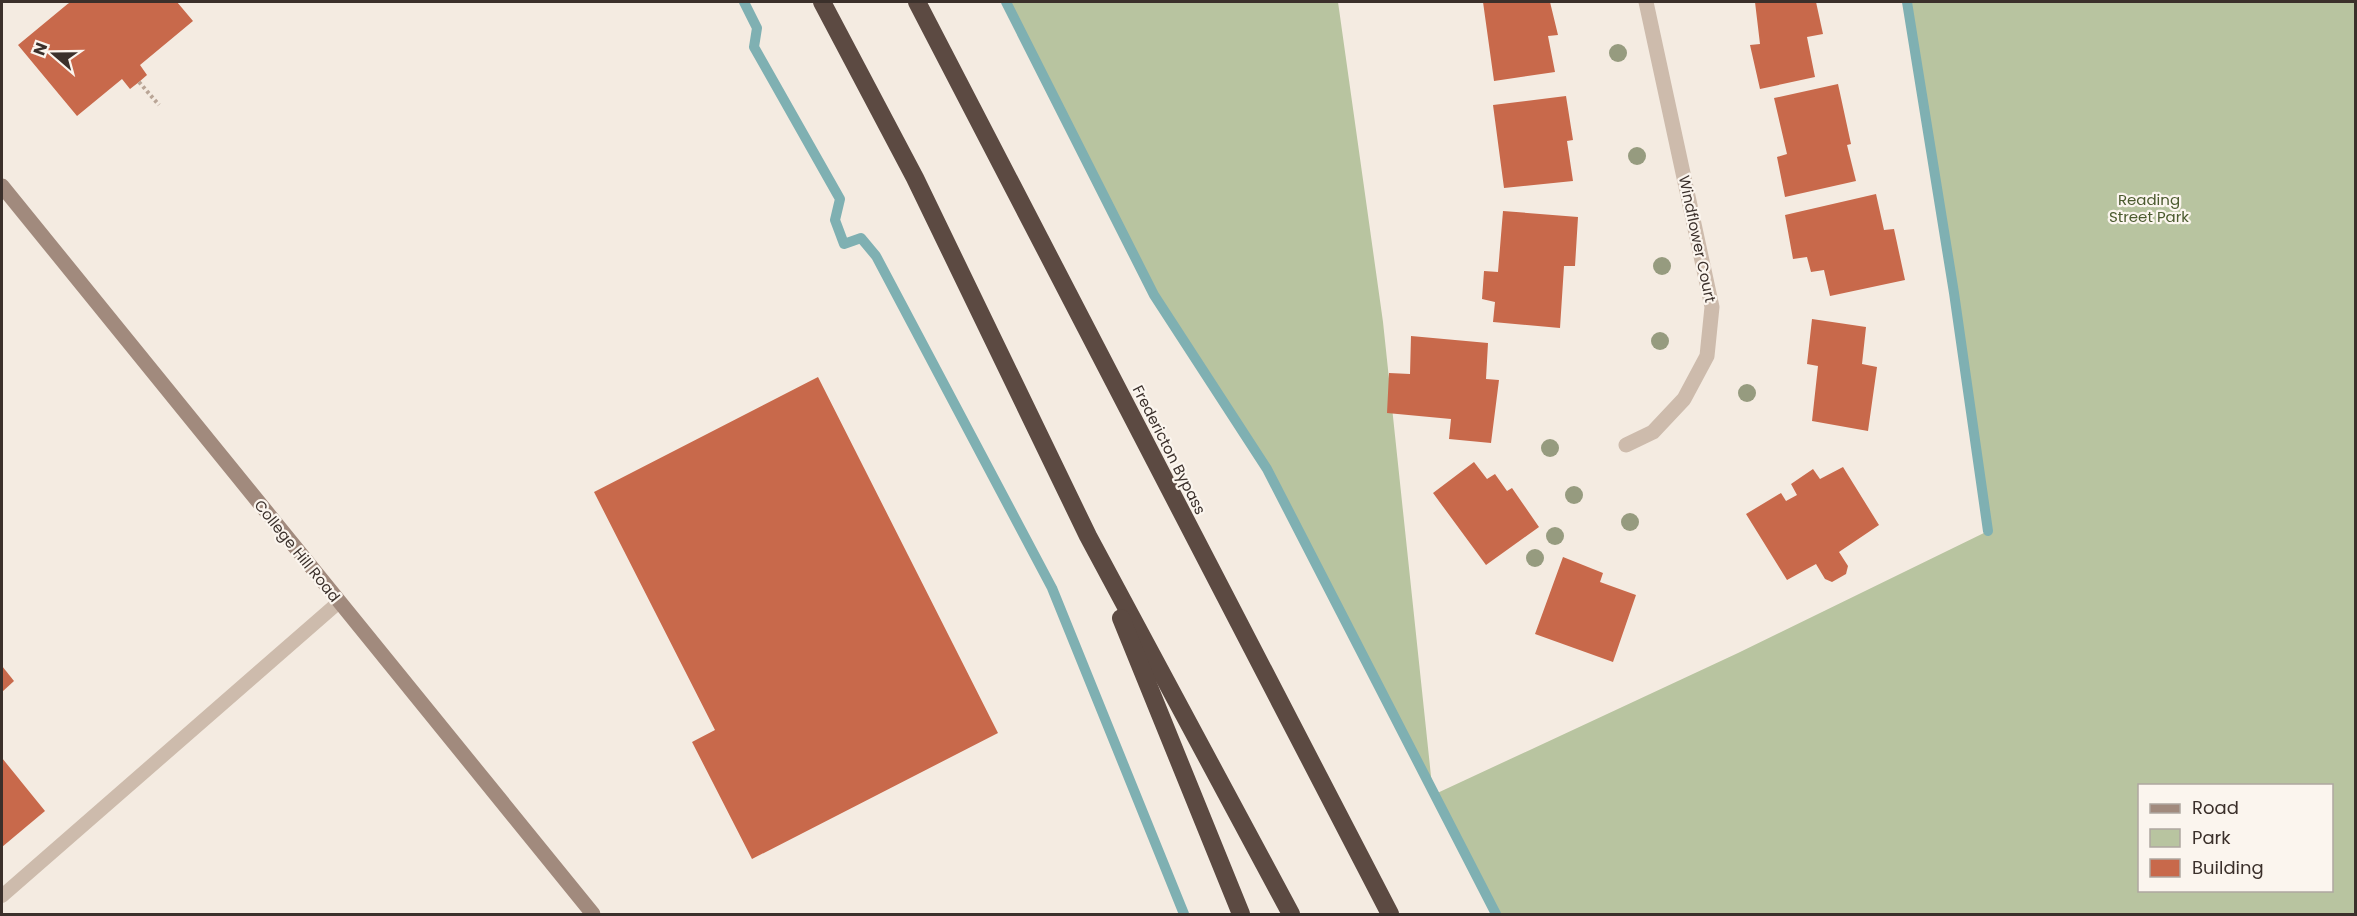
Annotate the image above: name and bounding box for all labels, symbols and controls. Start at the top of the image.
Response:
north arrow [24,24,84,84]
text: N [28,39,53,59]
street label: Windflower Court [1674,173,1721,304]
park label: Reading Street Park [2109,189,2189,227]
street label: Fredericton Bypass [1128,382,1211,518]
street label: College Hill Road [250,495,345,606]
legend [2138,784,2333,892]
text: Road [2192,795,2239,820]
text: Park [2192,825,2231,850]
text: Building [2192,855,2264,880]

